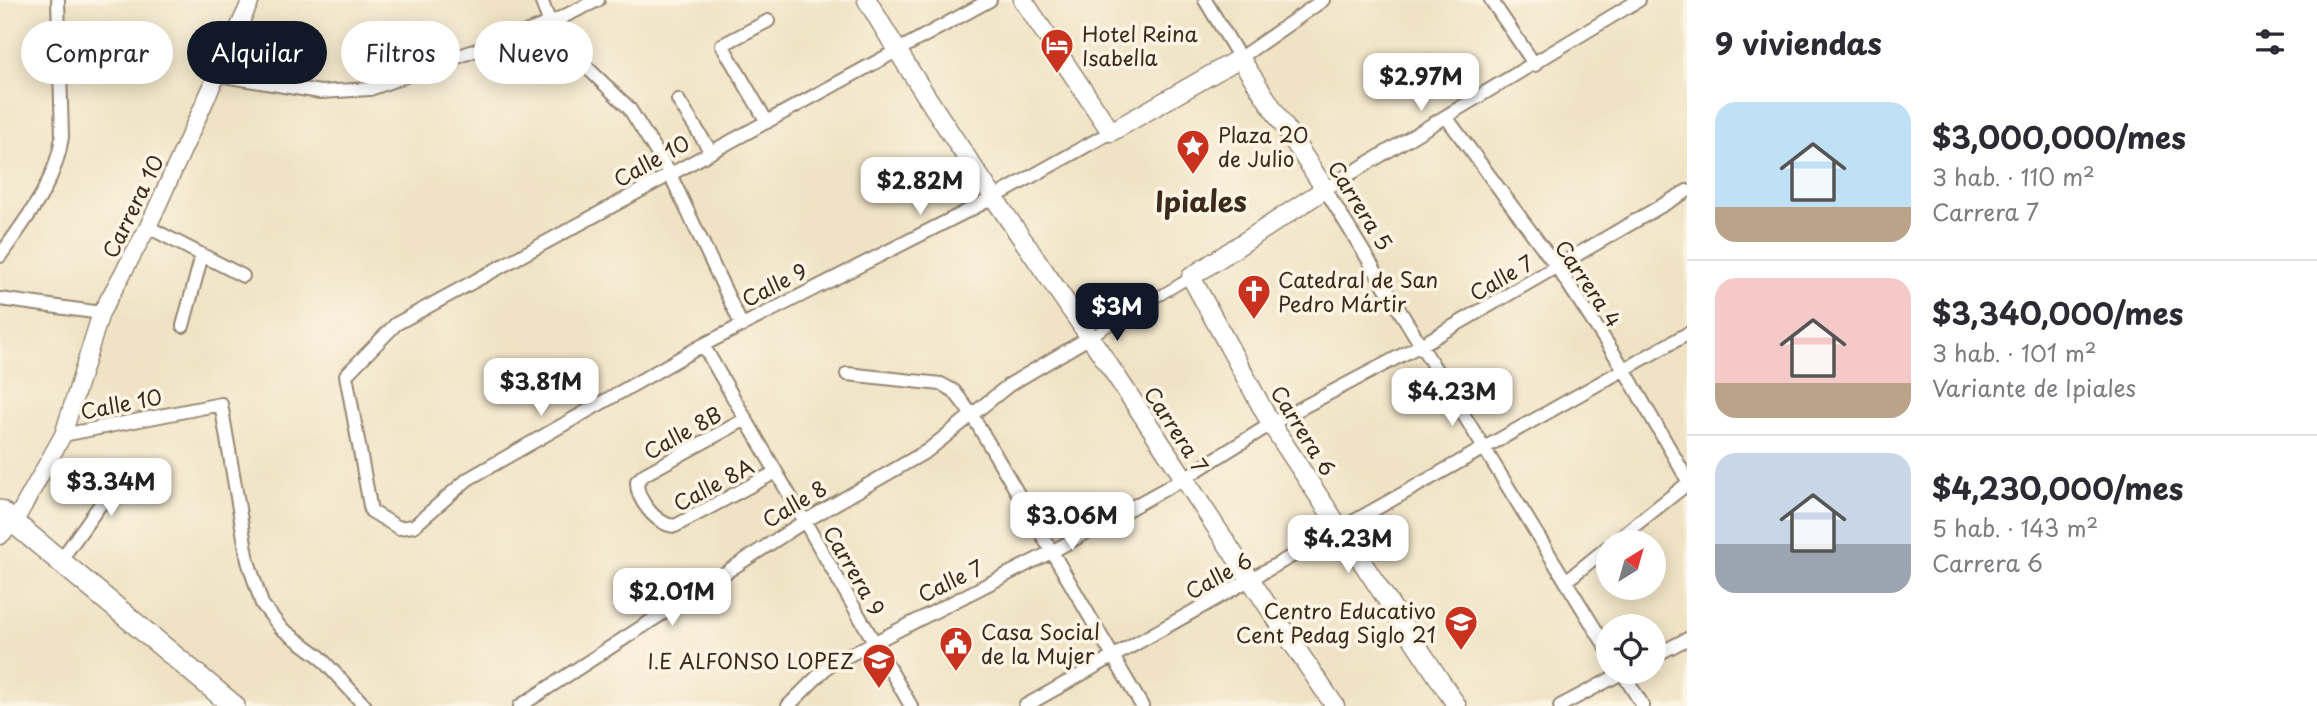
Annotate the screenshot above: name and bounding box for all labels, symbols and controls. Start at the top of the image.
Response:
place label: Hotel Reina Isabella [1082,17,1199,73]
text: 9 viviendas [1715,20,1882,65]
chip: Comprar [21,21,173,84]
chip: Alquilar [187,21,327,84]
chip: Filtros [341,21,460,84]
chip: Nuevo [474,21,593,84]
icon: filters [2251,23,2289,61]
hotel icon: Hotel Reina Isabella [1038,26,1076,75]
pin: $2.97M [1364,54,1478,113]
text: $2.97M [1379,58,1463,93]
text: $3,000,000/mes [1932,114,2186,159]
place label: Plaza 20 de Julio [1218,118,1309,174]
street label: Calle 10 [607,126,695,194]
place icon: Plaza 20 de Julio [1174,127,1212,176]
icon: home [1771,130,1855,214]
street label: Carrera 10 [93,149,171,263]
street label: Carrera 5 [1321,154,1401,256]
pin: $2.82M [863,158,977,217]
text: 3 hab. · 110 m² [1932,159,2095,194]
text: $2.82M [877,162,963,197]
district label: Ipiales [1155,179,1247,222]
text: Carrera 7 [1932,194,2039,229]
street label: Carrera 4 [1548,233,1630,333]
street label: Calle 7 [1463,246,1539,308]
street label: Calle 9 [736,254,812,314]
place label: Catedral de San Pedro Mártir [1278,263,1438,319]
church icon: Catedral de San Pedro Mártir [1235,272,1273,321]
pin: $3M [1083,284,1151,343]
text: $3M [1091,288,1143,323]
text: $3,340,000/mes [1932,290,2183,335]
icon: home [1771,306,1855,390]
text: 3 hab. · 101 m² [1932,335,2097,370]
pin: $3.81M [484,358,598,418]
text: $3.81M [500,363,582,398]
pin: $4.23M [1395,368,1509,428]
text: Variante de Ipiales [1932,370,2136,405]
text: $4.23M [1408,373,1496,408]
street label: Calle 10 [77,379,165,427]
street label: Carrera 7 [1137,379,1217,479]
street label: Carrera 6 [1264,379,1344,481]
street label: Calle 8B [637,397,727,467]
street label: Calle 8A [667,449,759,519]
pin: $3.34M [54,458,168,518]
text: $3.34M [66,463,156,498]
text: $4,230,000/mes [1932,465,2183,510]
street label: Calle 8 [756,471,832,535]
icon: home [1771,481,1855,565]
pin: $3.06M [1015,492,1129,552]
text: $3.06M [1026,497,1118,532]
text: 5 hab. · 143 m² [1932,510,2098,545]
pin: $4.23M [1291,516,1405,575]
street label: Carrera 9 [816,519,894,621]
text: $4.23M [1304,520,1392,555]
north arrow [1596,530,1666,600]
map controls [1596,530,1666,684]
street label: Calle 6 [1179,544,1257,606]
text: Carrera 6 [1932,545,2043,580]
street label: Calle 7 [912,550,988,610]
pin: $2.01M [615,568,729,628]
text: $2.01M [629,573,715,608]
place label: Centro Educativo Cent Pedag Siglo 21 [1236,594,1436,650]
school or university icon: Centro Educativo Cent Pedag Siglo 21 [1442,603,1480,652]
button: locate [1596,614,1666,684]
place label: Casa Social de la Mujer [981,615,1100,671]
public building icon: Casa Social de la Mujer [937,624,975,673]
school or university icon: I.E ALFONSO LOPEZ [860,641,898,690]
place label: I.E ALFONSO LOPEZ [647,644,854,676]

